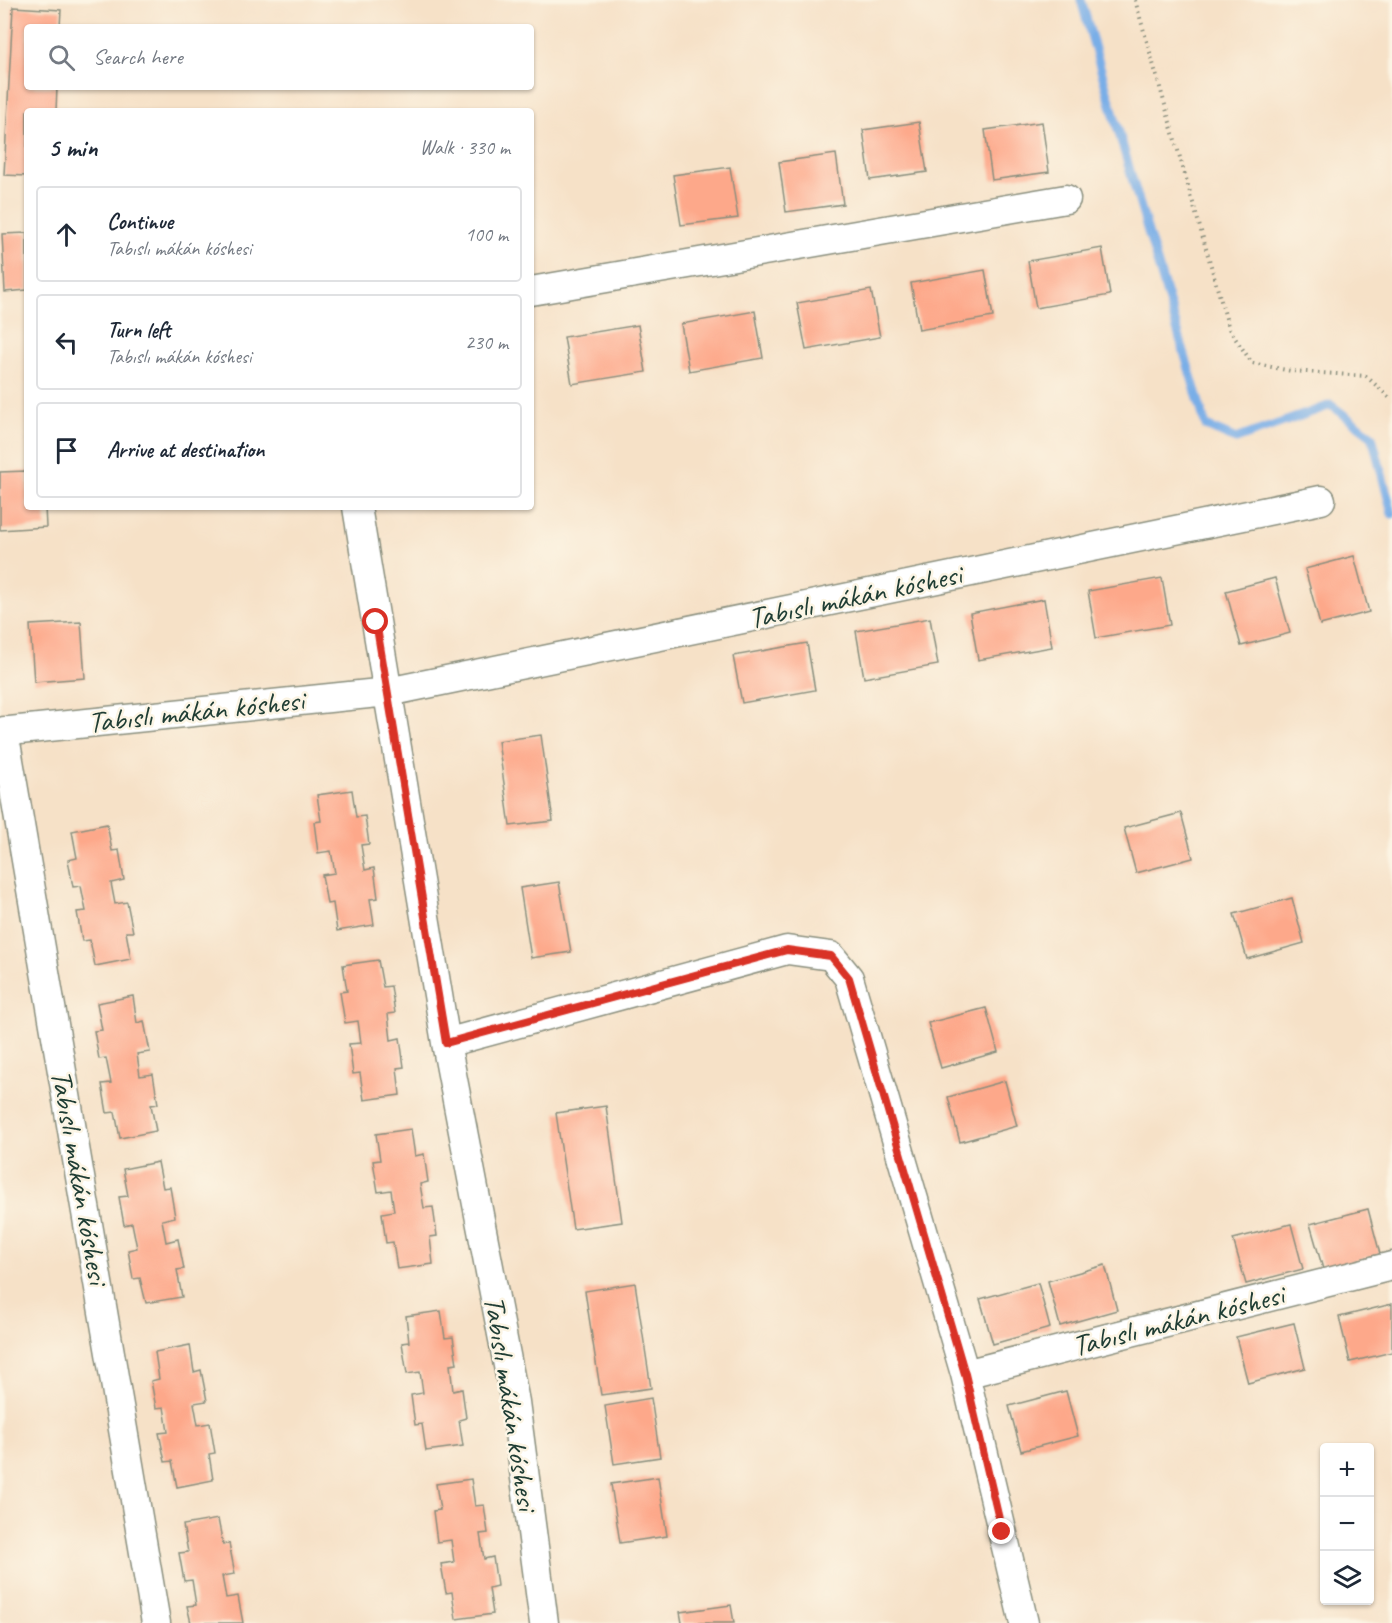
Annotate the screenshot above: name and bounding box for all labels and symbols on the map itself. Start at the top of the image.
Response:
street label: Tabıslı mákán kóshesi [745,554,968,637]
route start [362,608,388,634]
street label: Tabıslı mákán kóshesi [86,680,309,741]
street label: Tabıslı mákán kóshesi [42,1067,118,1290]
street label: Tabıslı mákán kóshesi [1068,1275,1291,1365]
street label: Tabıslı mákán kóshesi [475,1293,547,1516]
route end [988,1518,1014,1544]

